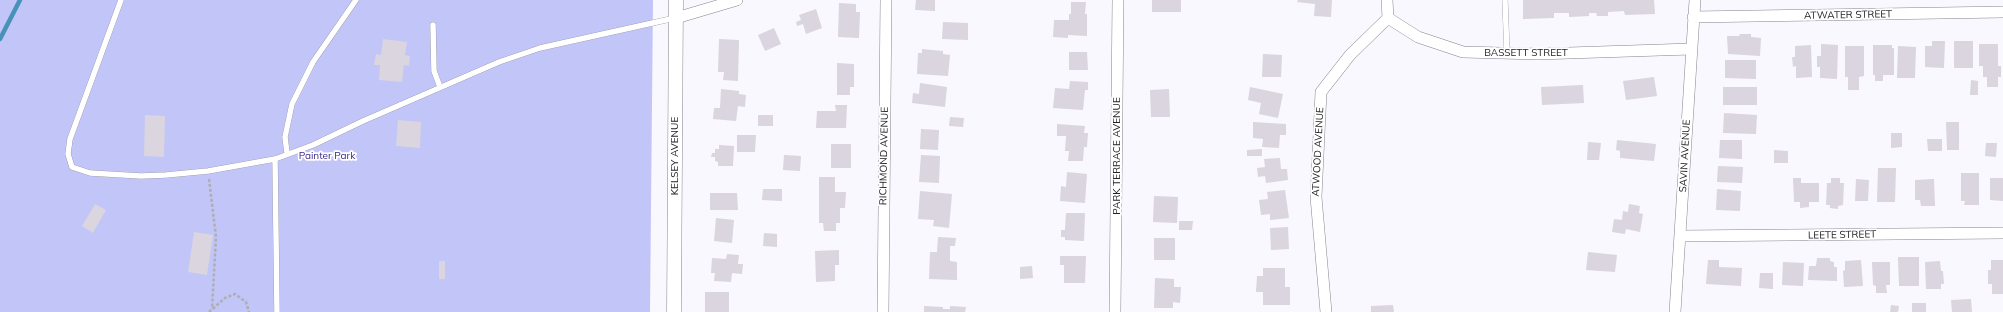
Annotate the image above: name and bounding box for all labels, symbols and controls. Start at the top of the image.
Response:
street label: ATWATER STREET [1804,8,1892,22]
street label: BASSETT STREET [1484,47,1568,59]
street label: PARK TERRACE AVENUE [1111,97,1123,215]
street label: RICHMOND AVENUE [877,107,891,205]
street label: ATWOOD AVENUE [1310,107,1326,197]
street label: KELSEY AVENUE [669,117,681,195]
street label: SAVIN AVENUE [1677,119,1693,193]
park label: Painter Park [299,150,355,162]
street label: LEETE STREET [1808,228,1876,242]

